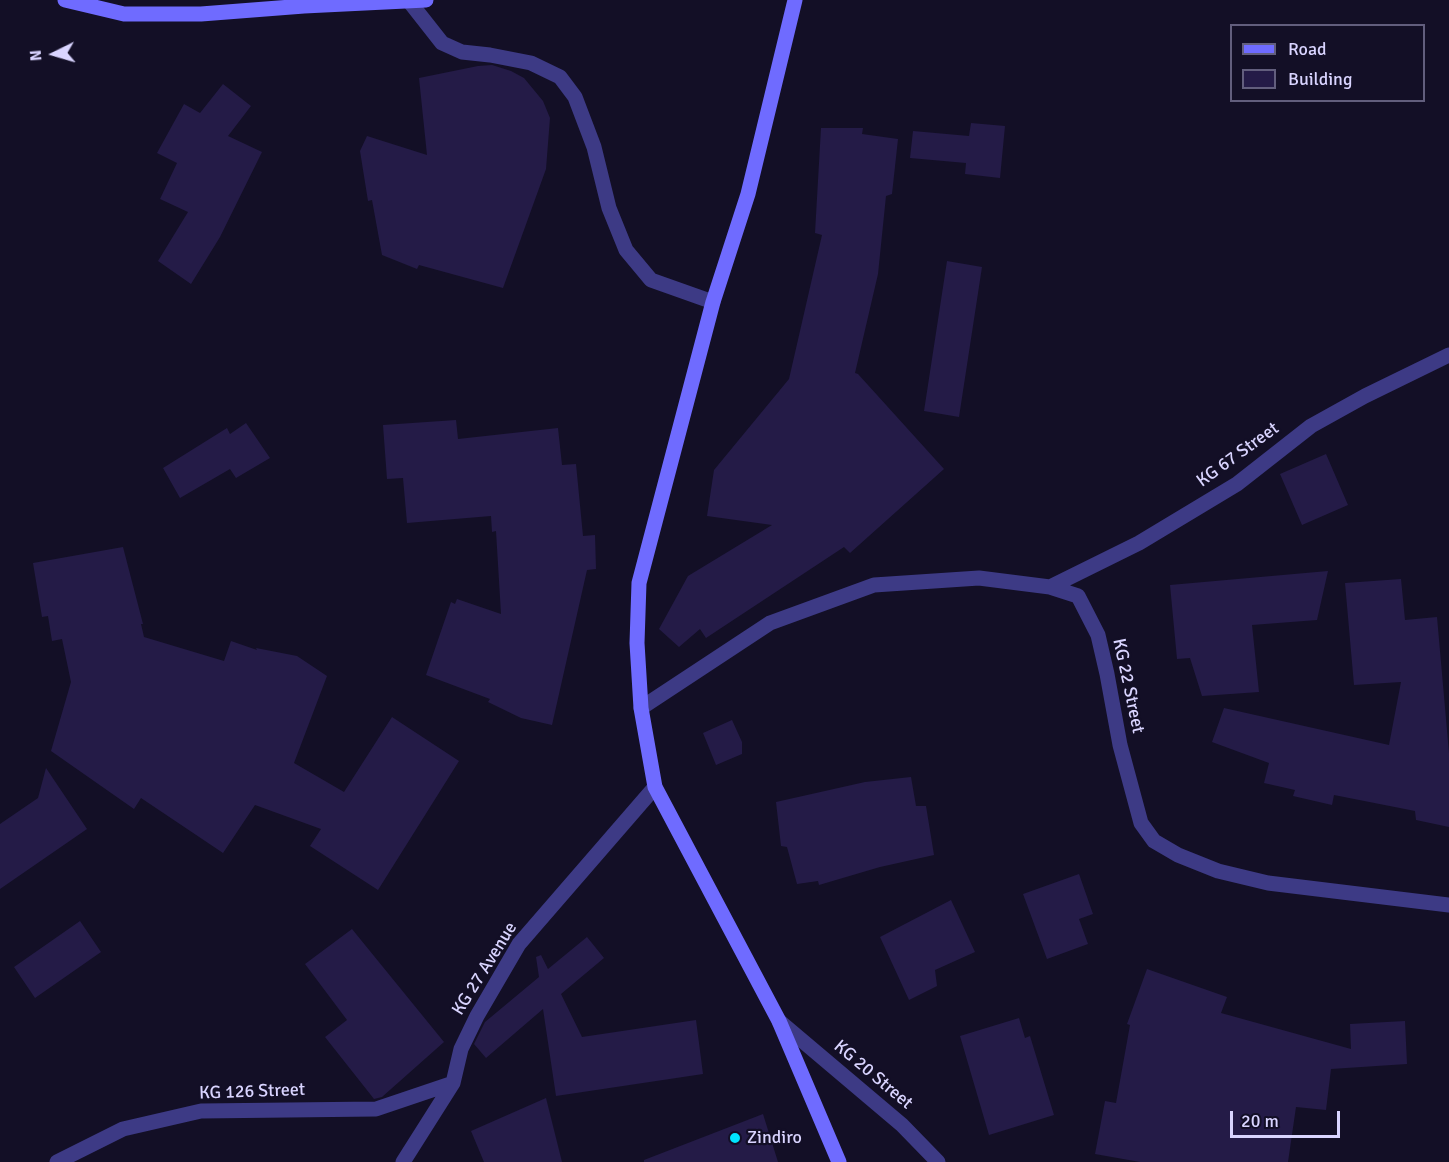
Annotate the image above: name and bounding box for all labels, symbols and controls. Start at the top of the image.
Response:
north arrow [24,24,84,84]
legend [1230,24,1425,102]
text: Road [1288,38,1327,60]
text: N [26,49,47,62]
text: Building [1288,68,1352,90]
street label: KG 67 Street [1193,418,1283,492]
street label: KG 22 Street [1107,637,1149,735]
street label: KG 27 Avenue [448,918,522,1020]
street label: KG 20 Street [829,1036,917,1114]
street label: KG 126 Street [199,1079,305,1105]
scale bar [1233,1099,1342,1137]
text: 20 m [1241,1110,1279,1132]
place label: Zindiro [747,1127,802,1149]
marker: Zindiro [728,1131,742,1145]

